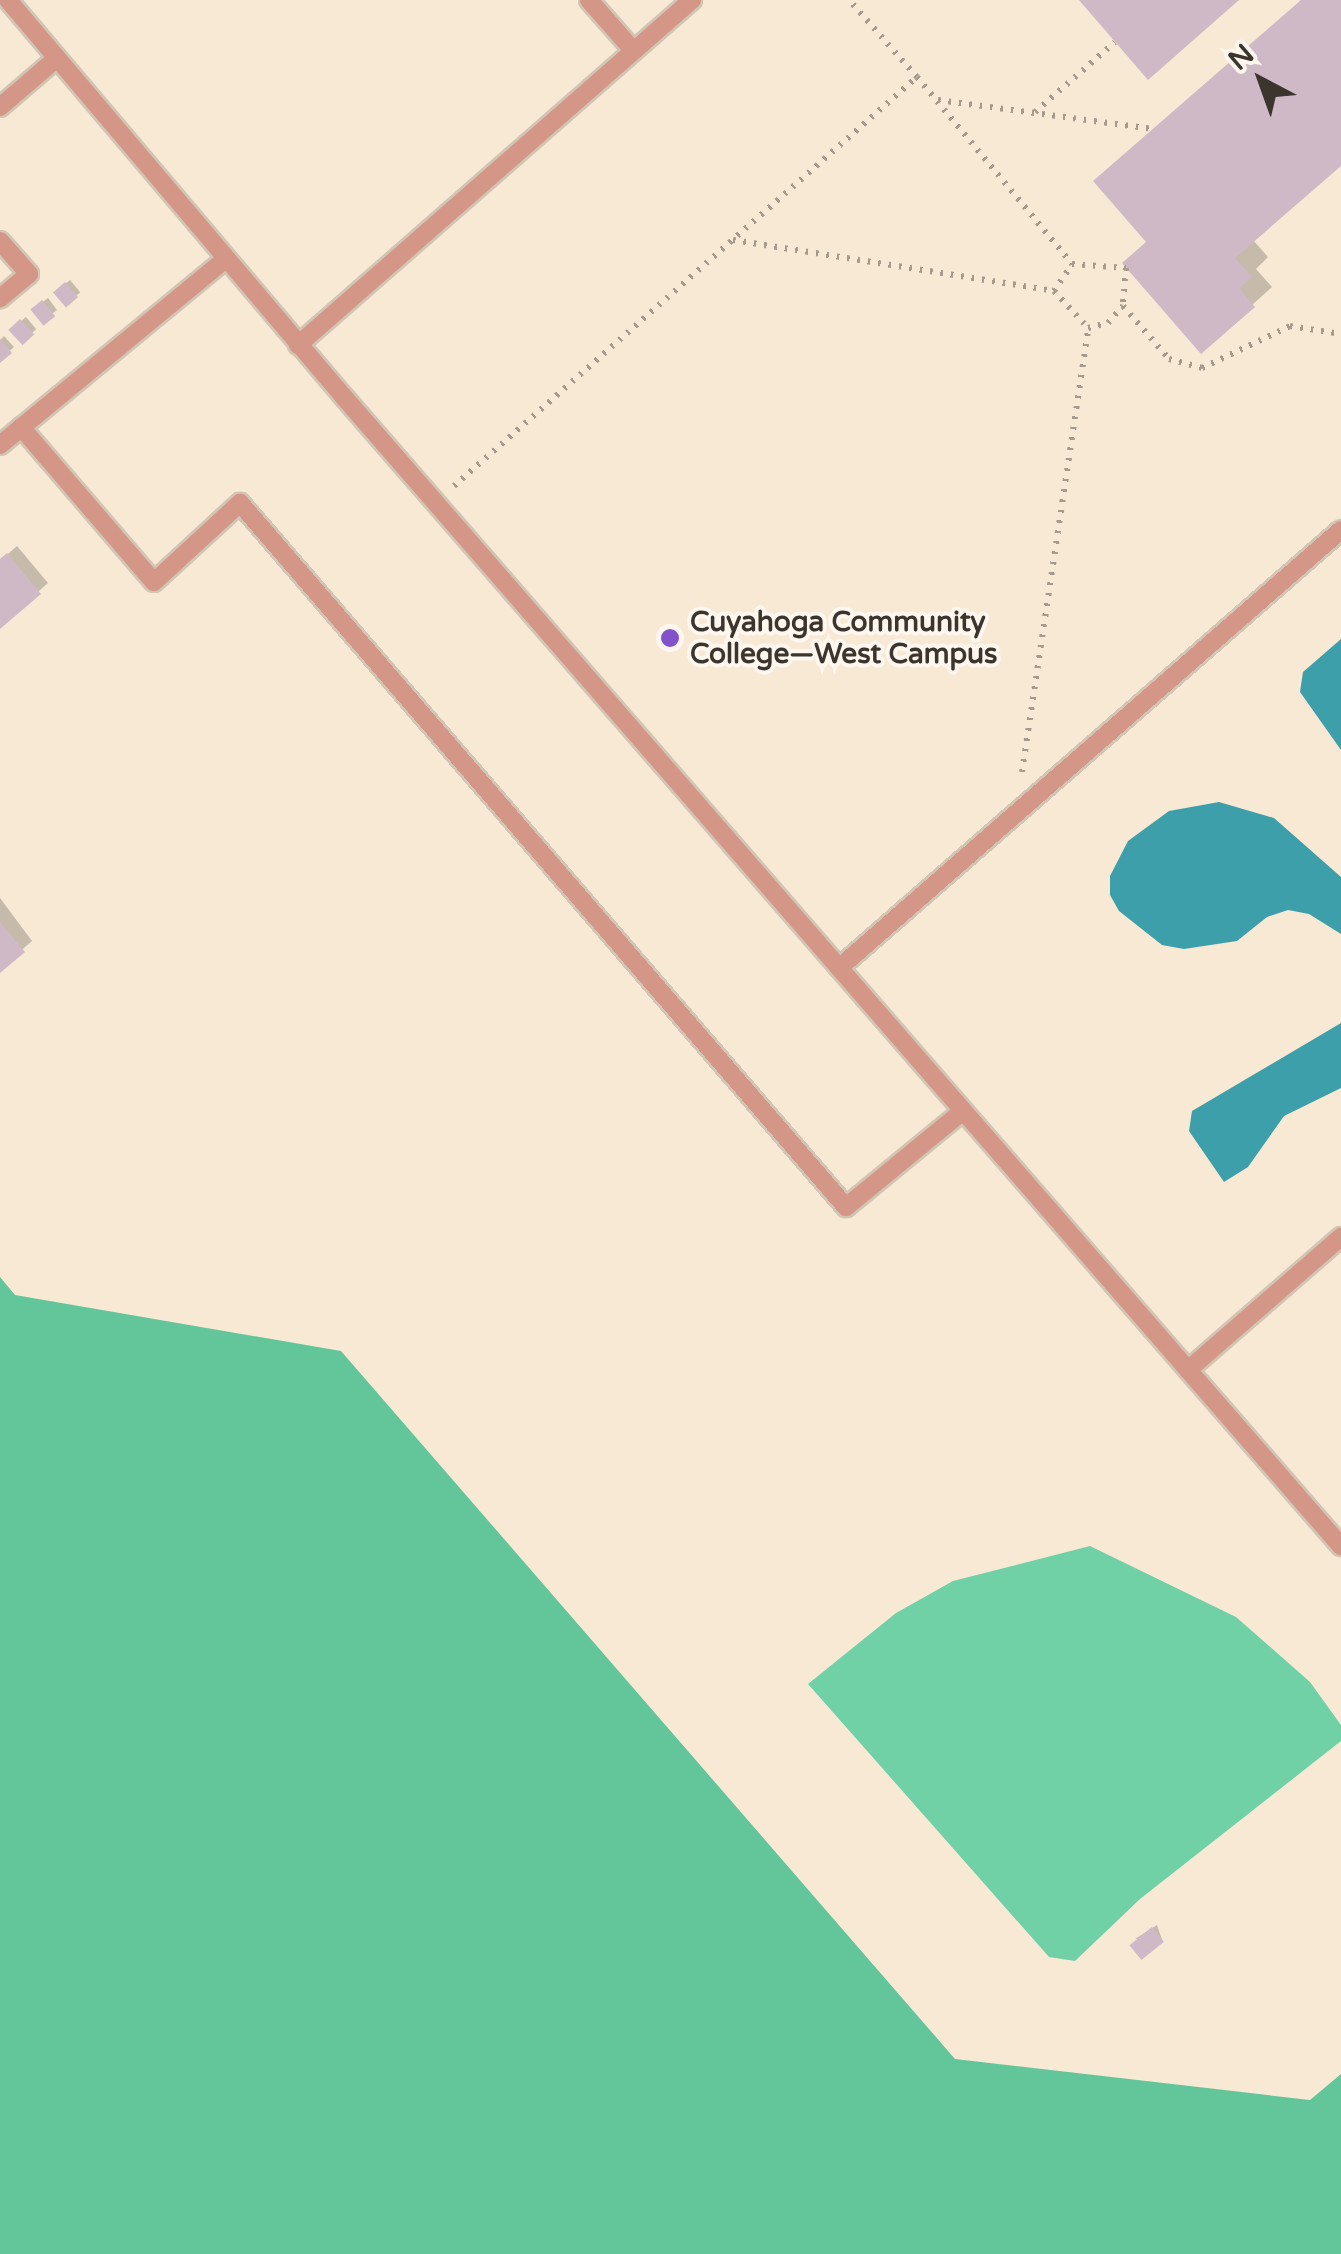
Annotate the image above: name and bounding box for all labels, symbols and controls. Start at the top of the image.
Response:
north arrow [1211,30,1311,130]
text: N [1222,37,1261,78]
place label: Cuyahoga Community College—West Campus [690,605,998,671]
marker: Cuyahoga Community College—West Campus [659,627,681,649]

